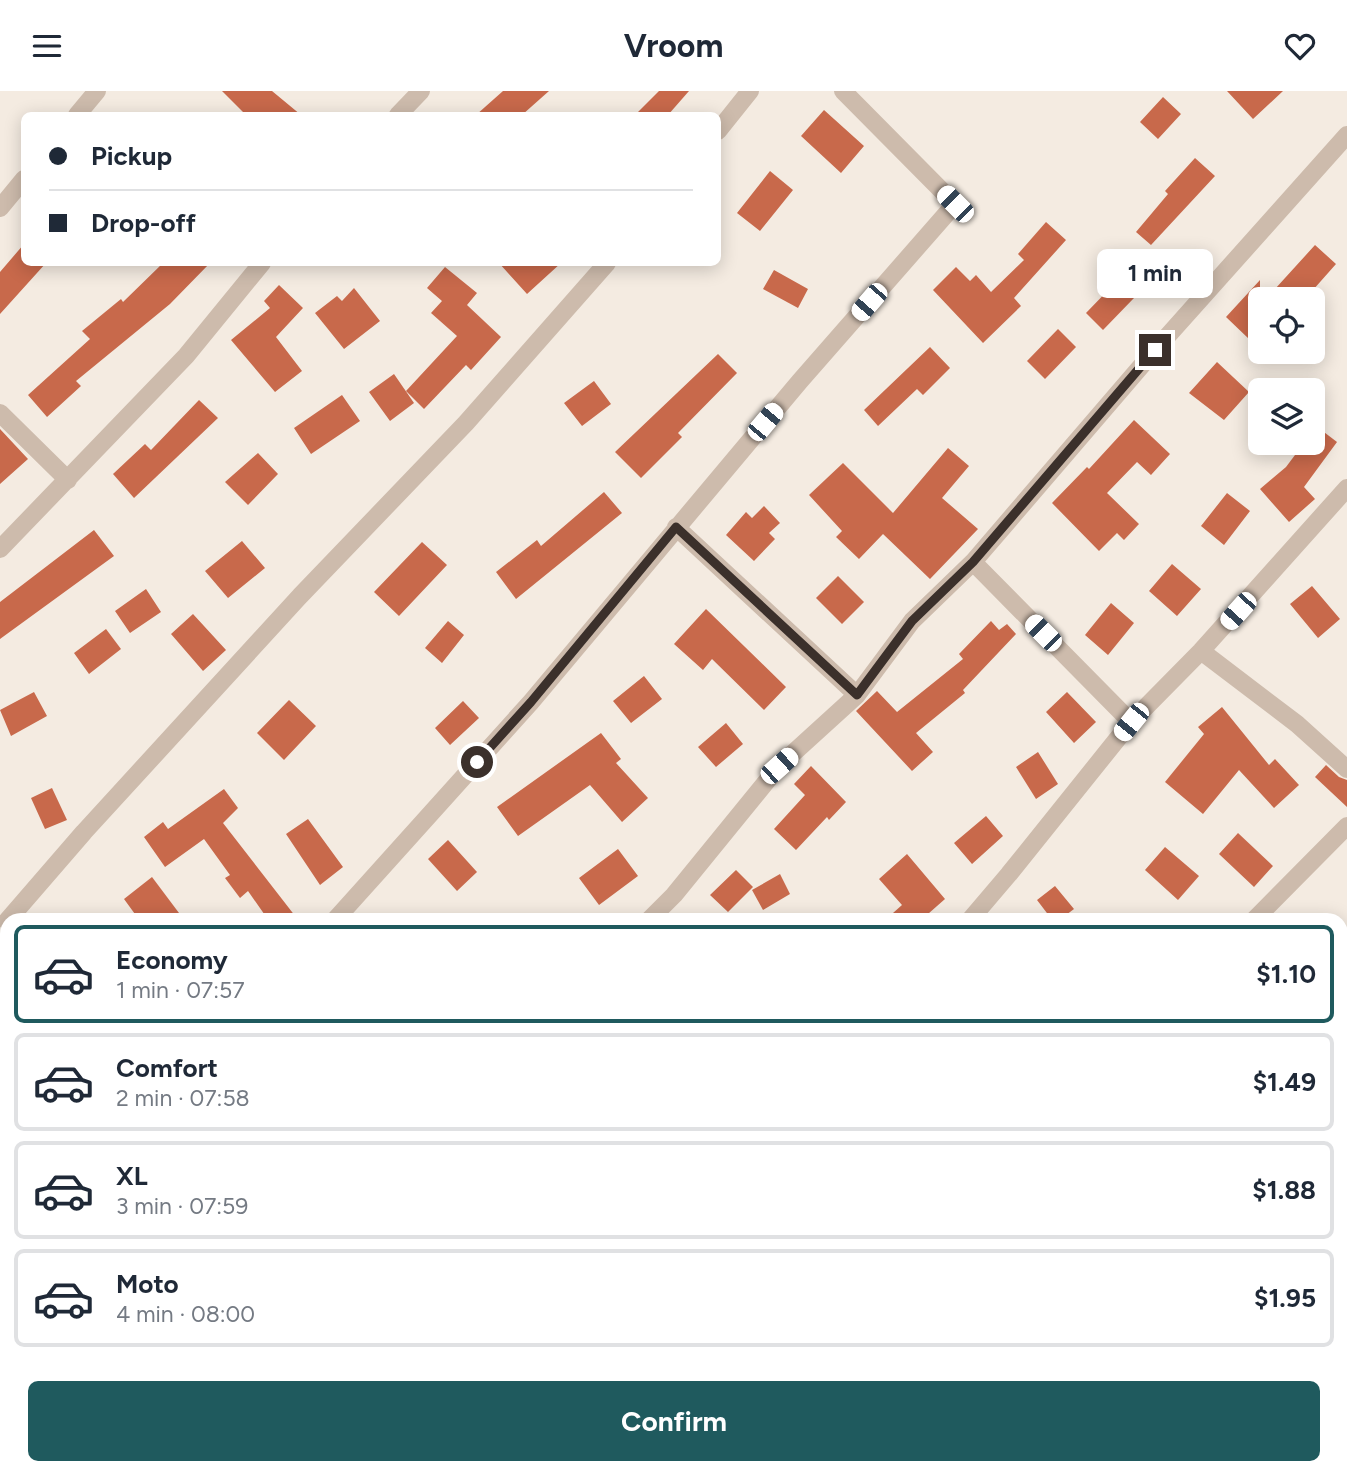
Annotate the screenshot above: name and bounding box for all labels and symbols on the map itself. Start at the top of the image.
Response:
car [933,182,978,226]
callout: 1 min [1097,249,1213,297]
car [848,279,891,325]
route end [1139,334,1171,366]
car [744,399,787,445]
car [1217,588,1260,634]
car [1021,611,1066,655]
car [1110,699,1153,745]
car [757,744,802,788]
route start [461,746,493,778]

